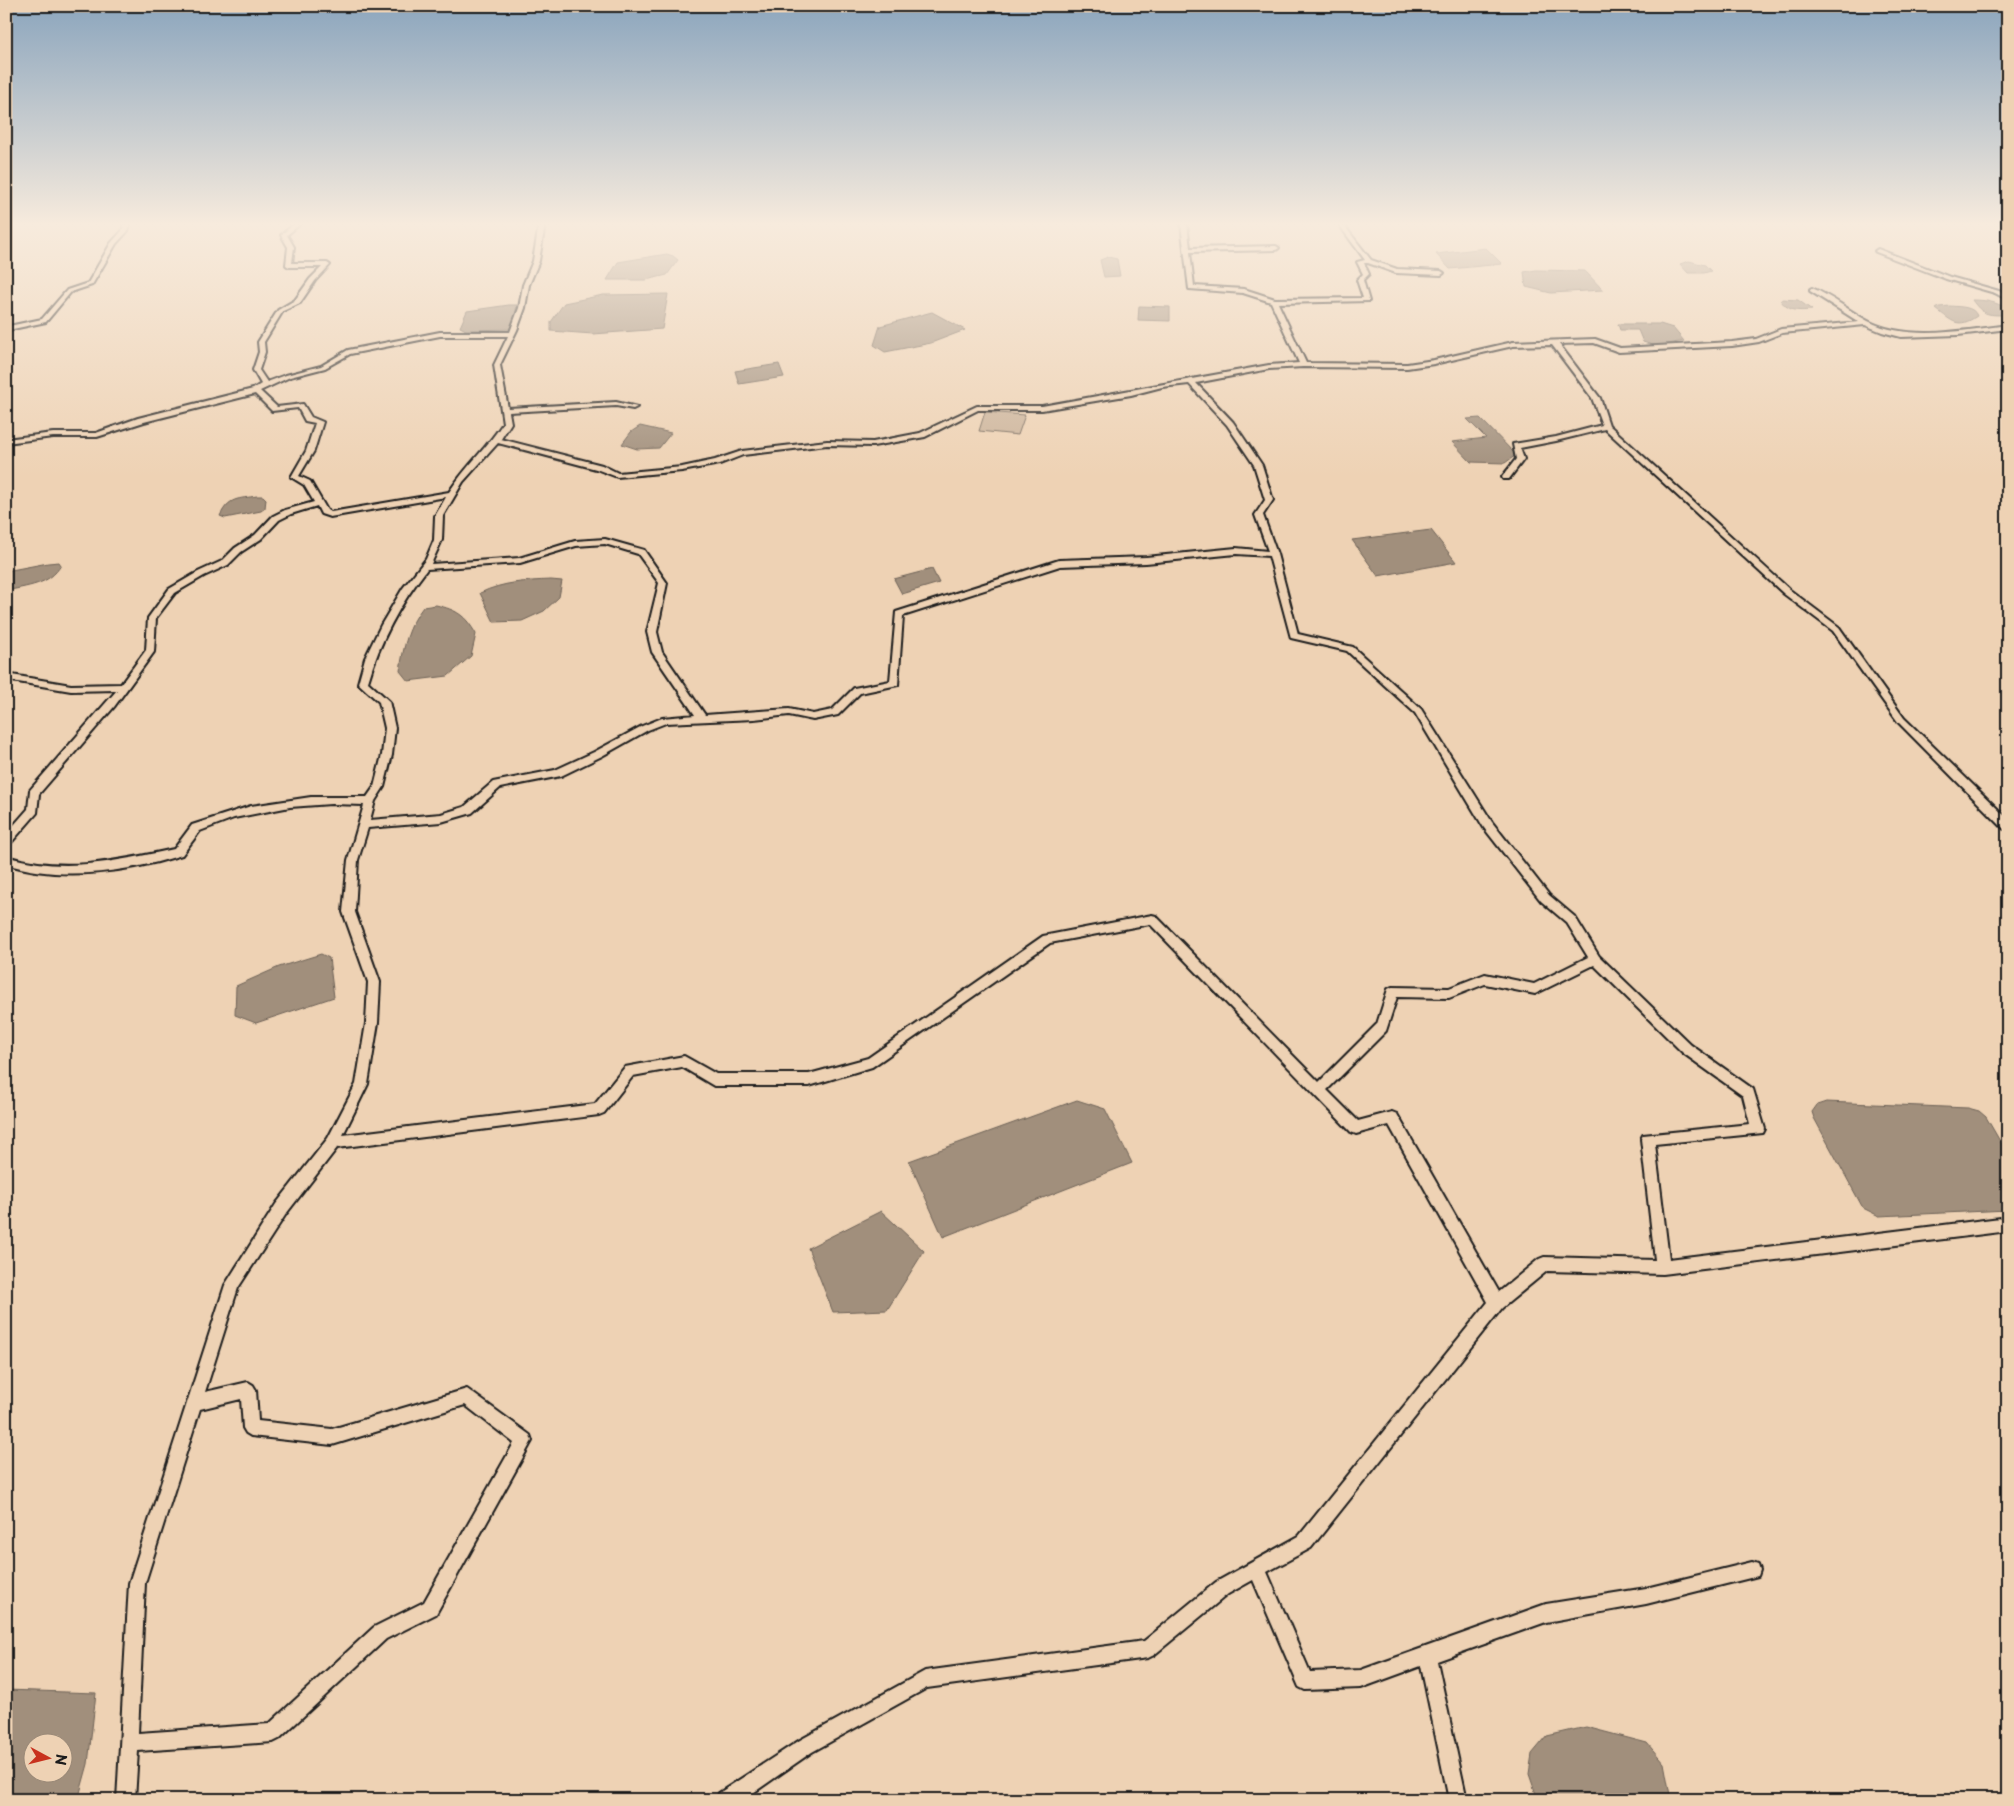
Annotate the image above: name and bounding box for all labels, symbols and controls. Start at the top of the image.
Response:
north arrow [22,1734,72,1784]
text: N [50,1753,72,1766]

